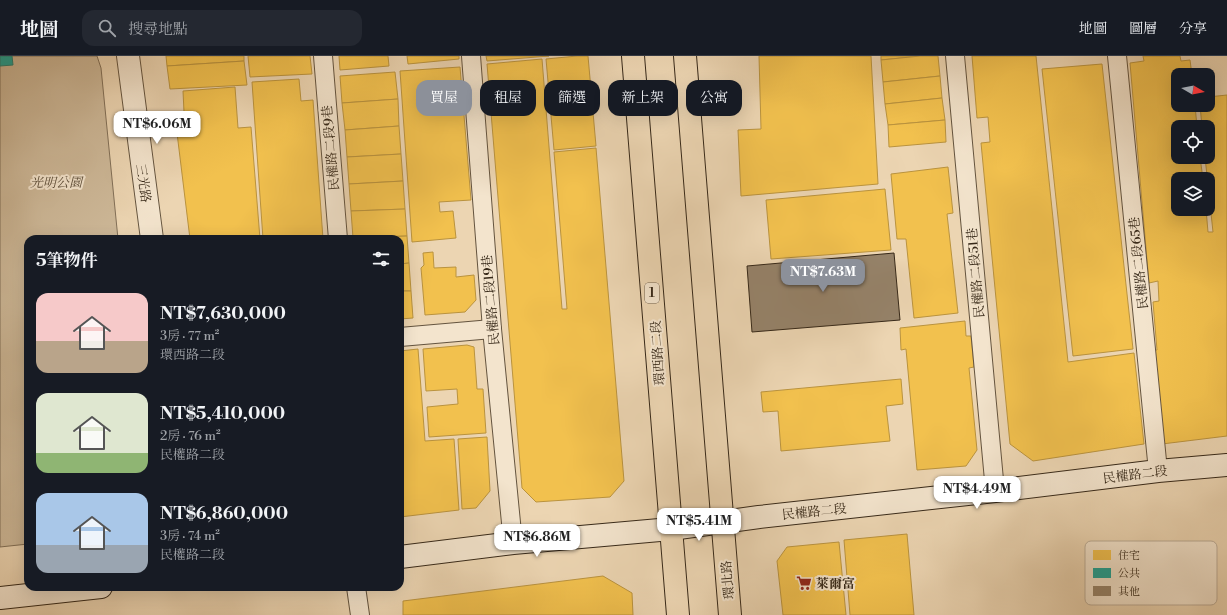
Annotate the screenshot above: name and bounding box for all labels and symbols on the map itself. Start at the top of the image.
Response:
north arrow [1171,68,1215,112]
street label: 民權路二段9巷 [319,104,343,191]
pin: NT$6.06M [116,111,198,145]
street label: 三光路 [132,163,154,204]
park label: 光明公園 [30,175,84,191]
street label: 民權路二段65巷 [1126,216,1152,310]
street label: 民權路二段51巷 [964,227,988,319]
street label: 民權路二段19巷 [479,254,503,346]
pin: NT$7.63M [782,259,864,293]
road number: 1 [645,283,659,303]
street label: 環西路二段 [648,320,668,386]
street label: 民權路二段 [1102,463,1168,487]
pin: NT$4.49M [936,476,1018,510]
street label: 民權路二段 [781,501,847,523]
pin: NT$5.41M [658,508,740,542]
pin: NT$6.86M [496,524,578,558]
legend [1085,541,1217,605]
text: 住宅 [1118,549,1140,563]
street label: 環北路 [718,560,738,600]
text: 公共 [1118,567,1140,581]
supermarket icon: 萊爾富 [795,574,813,592]
place label: 萊爾富 [816,576,855,592]
text: 其他 [1118,585,1140,599]

